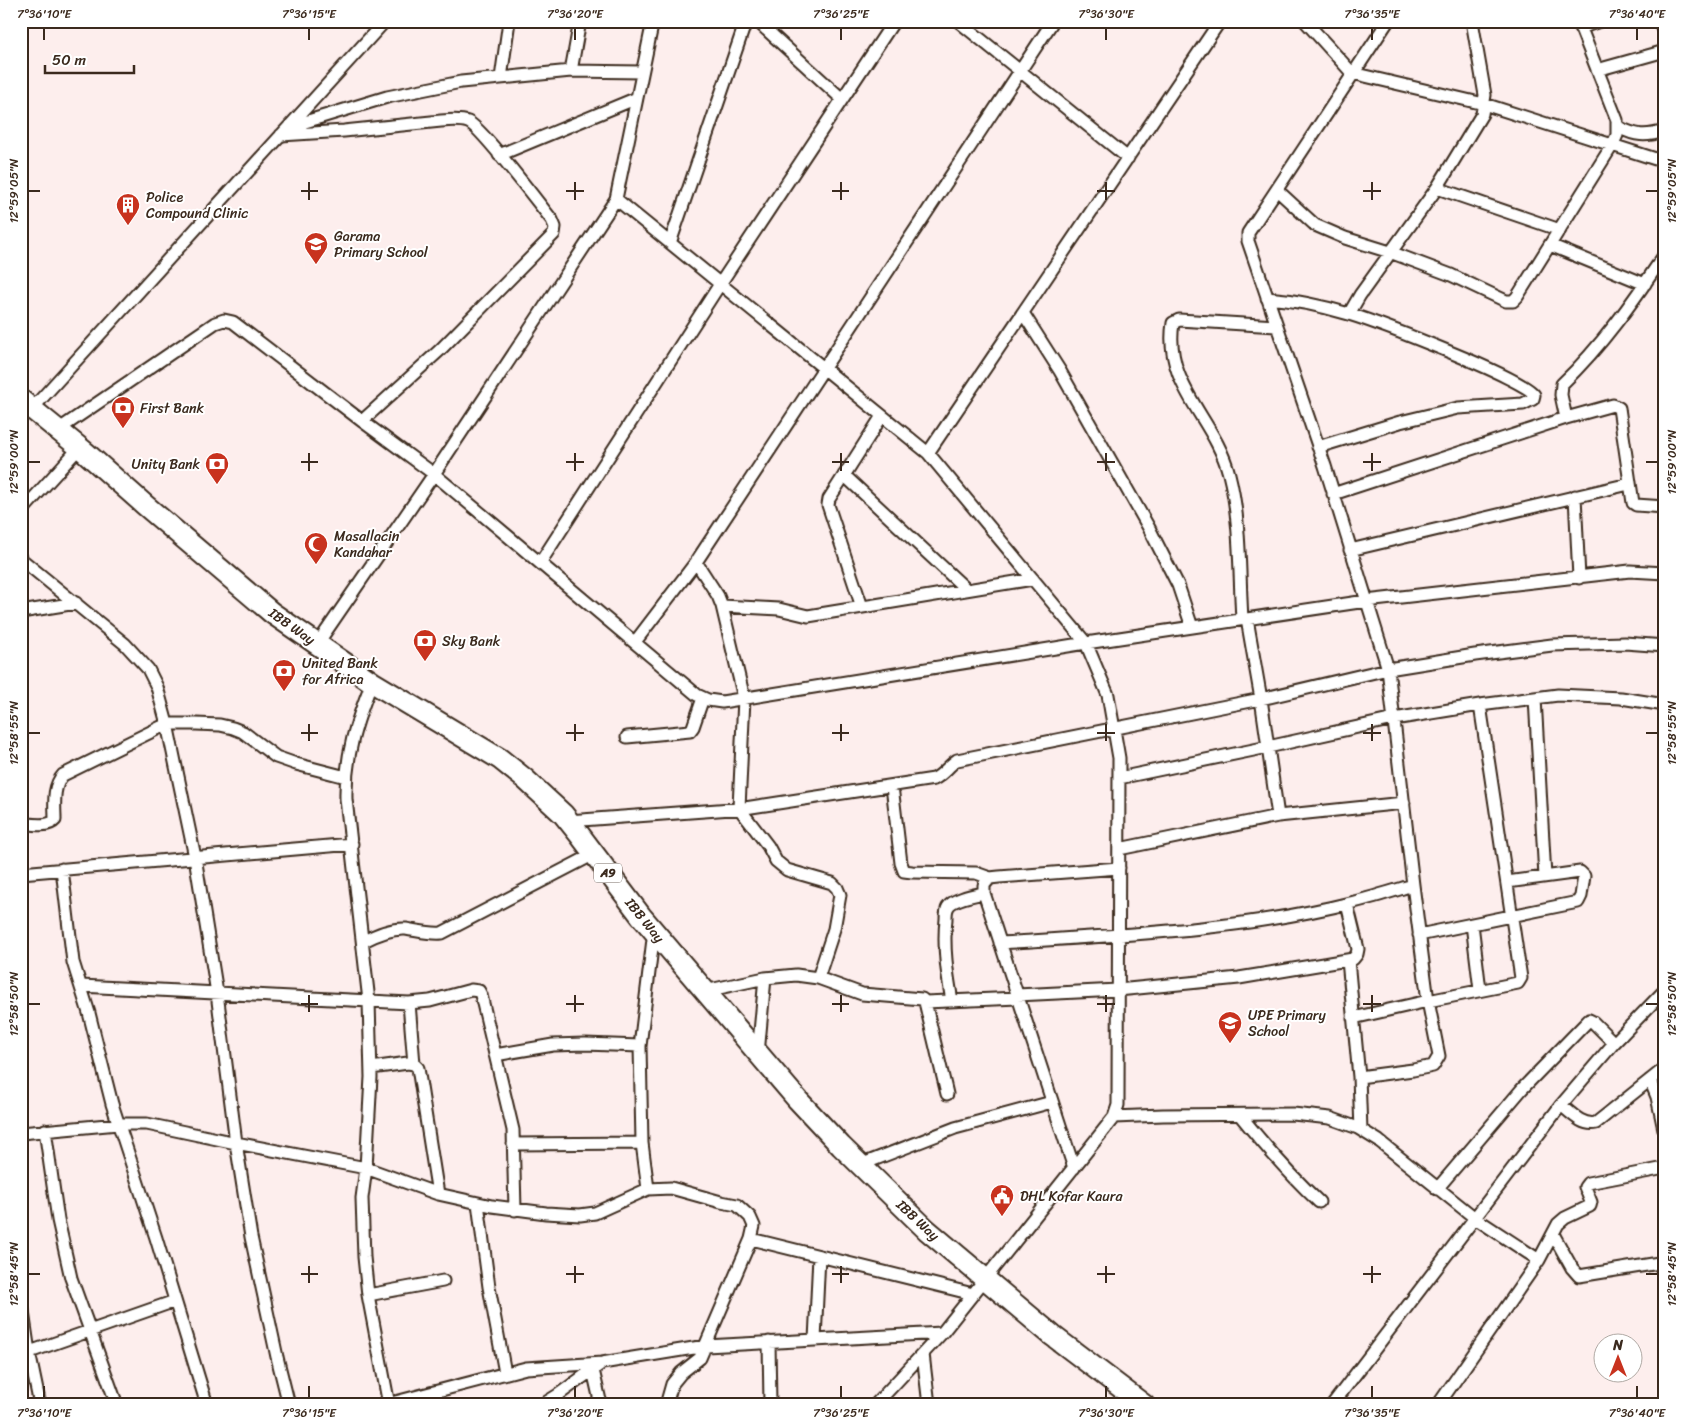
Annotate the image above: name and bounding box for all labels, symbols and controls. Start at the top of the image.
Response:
text: 7°36'10"E [17,3,72,25]
text: 7°36'15"E [282,3,337,25]
text: 7°36'20"E [547,3,604,25]
text: 7°36'25"E [813,3,870,25]
text: 7°36'30"E [1078,3,1135,25]
text: 7°36'35"E [1344,3,1401,25]
text: 7°36'40"E [1609,3,1667,25]
scale bar [45,42,134,74]
text: 50 m [52,47,87,73]
text: 12°59'05"N [3,158,25,223]
text: 12°59'05"N [1661,158,1683,223]
place label: Police Compound Clinic [146,185,248,226]
building icon: Police Compound Clinic [115,192,141,226]
place label: Garama Primary School [334,224,429,265]
school or university icon: Garama Primary School [303,231,329,265]
bank icon: First Bank [110,395,136,429]
place label: First Bank [140,396,205,421]
text: 12°59'00"N [3,429,25,494]
text: 12°59'00"N [1661,429,1683,494]
bank icon: Unity Bank [204,451,230,485]
place label: Unity Bank [132,452,201,477]
place label: Masallacin Kandahar [334,524,400,565]
mosque icon: Masallacin Kandahar [303,531,329,565]
street label: IBB Way [262,601,321,652]
bank icon: Sky Bank [412,628,438,662]
place label: Sky Bank [442,629,501,654]
place label: United Bank for Africa [302,651,378,692]
bank icon: United Bank for Africa [271,658,297,692]
text: 12°58'55"N [3,700,25,765]
text: 12°58'55"N [1661,700,1683,765]
road number: A9 [594,864,622,882]
street label: IBB Way [618,891,671,949]
text: 12°58'50"N [3,971,25,1036]
text: 12°58'50"N [1661,971,1683,1036]
place label: UPE Primary School [1248,1003,1327,1044]
school or university icon: UPE Primary School [1217,1010,1243,1044]
public building icon: DHL Kofar Kaura [989,1183,1015,1217]
place label: DHL Kofar Kaura [1020,1184,1123,1209]
street label: IBB Way [889,1193,946,1248]
text: 12°58'45"N [3,1241,25,1306]
text: 12°58'45"N [1661,1241,1683,1306]
text: N [1612,1333,1623,1358]
north arrow [1594,1334,1644,1384]
text: 7°36'10"E [17,1402,72,1424]
text: 7°36'15"E [282,1402,337,1424]
text: 7°36'20"E [547,1402,604,1424]
text: 7°36'25"E [813,1402,870,1424]
text: 7°36'30"E [1078,1402,1135,1424]
text: 7°36'35"E [1344,1402,1401,1424]
text: 7°36'40"E [1609,1402,1667,1424]

